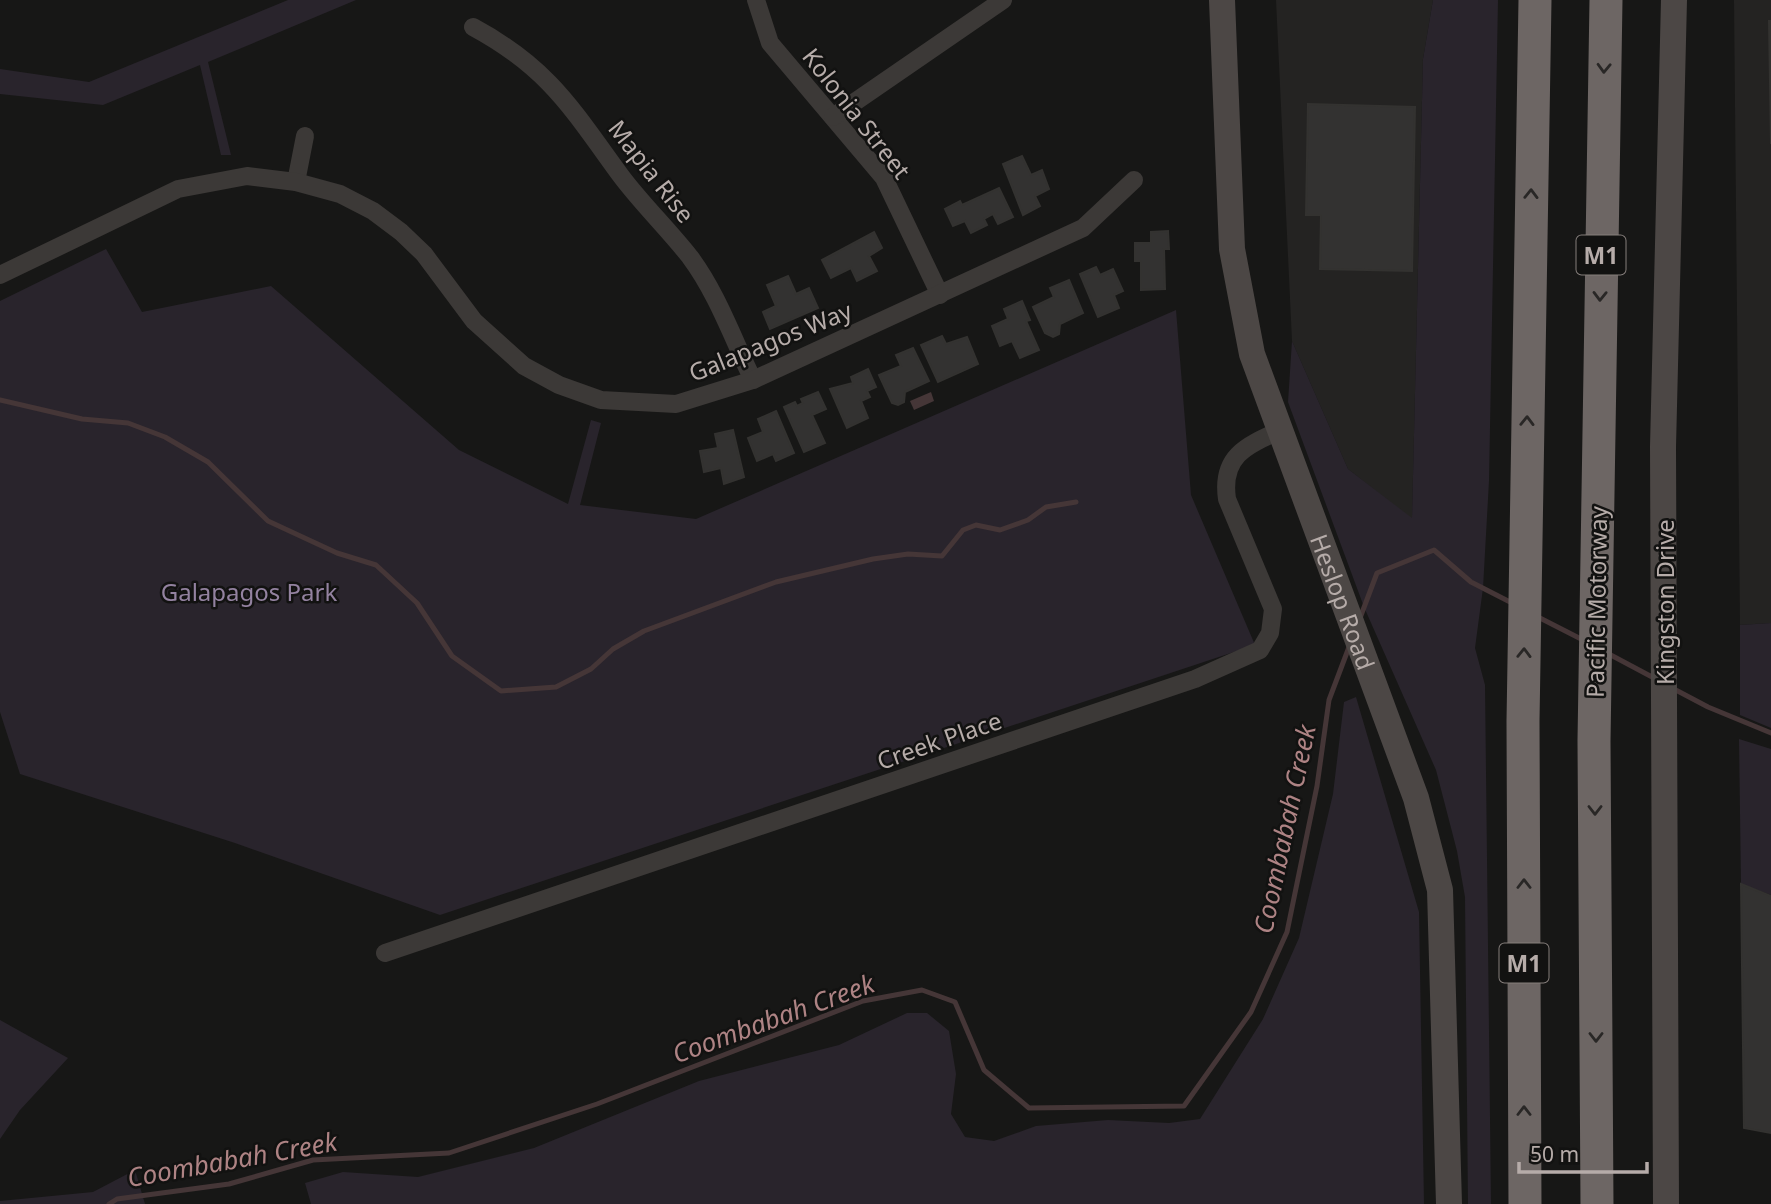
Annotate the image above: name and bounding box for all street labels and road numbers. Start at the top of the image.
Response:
street label: Kolonia Street [795,41,919,186]
street label: Mapia Rise [601,113,703,229]
road number: M1 [1576,236,1626,274]
street label: Galapagos Way [683,293,857,389]
street label: Pacific Motorway [1578,505,1614,698]
street label: Kingston Drive [1648,519,1681,685]
street label: Heslop Road [1303,529,1384,674]
street label: Creek Place [872,703,1006,777]
road number: M1 [1500,944,1548,982]

